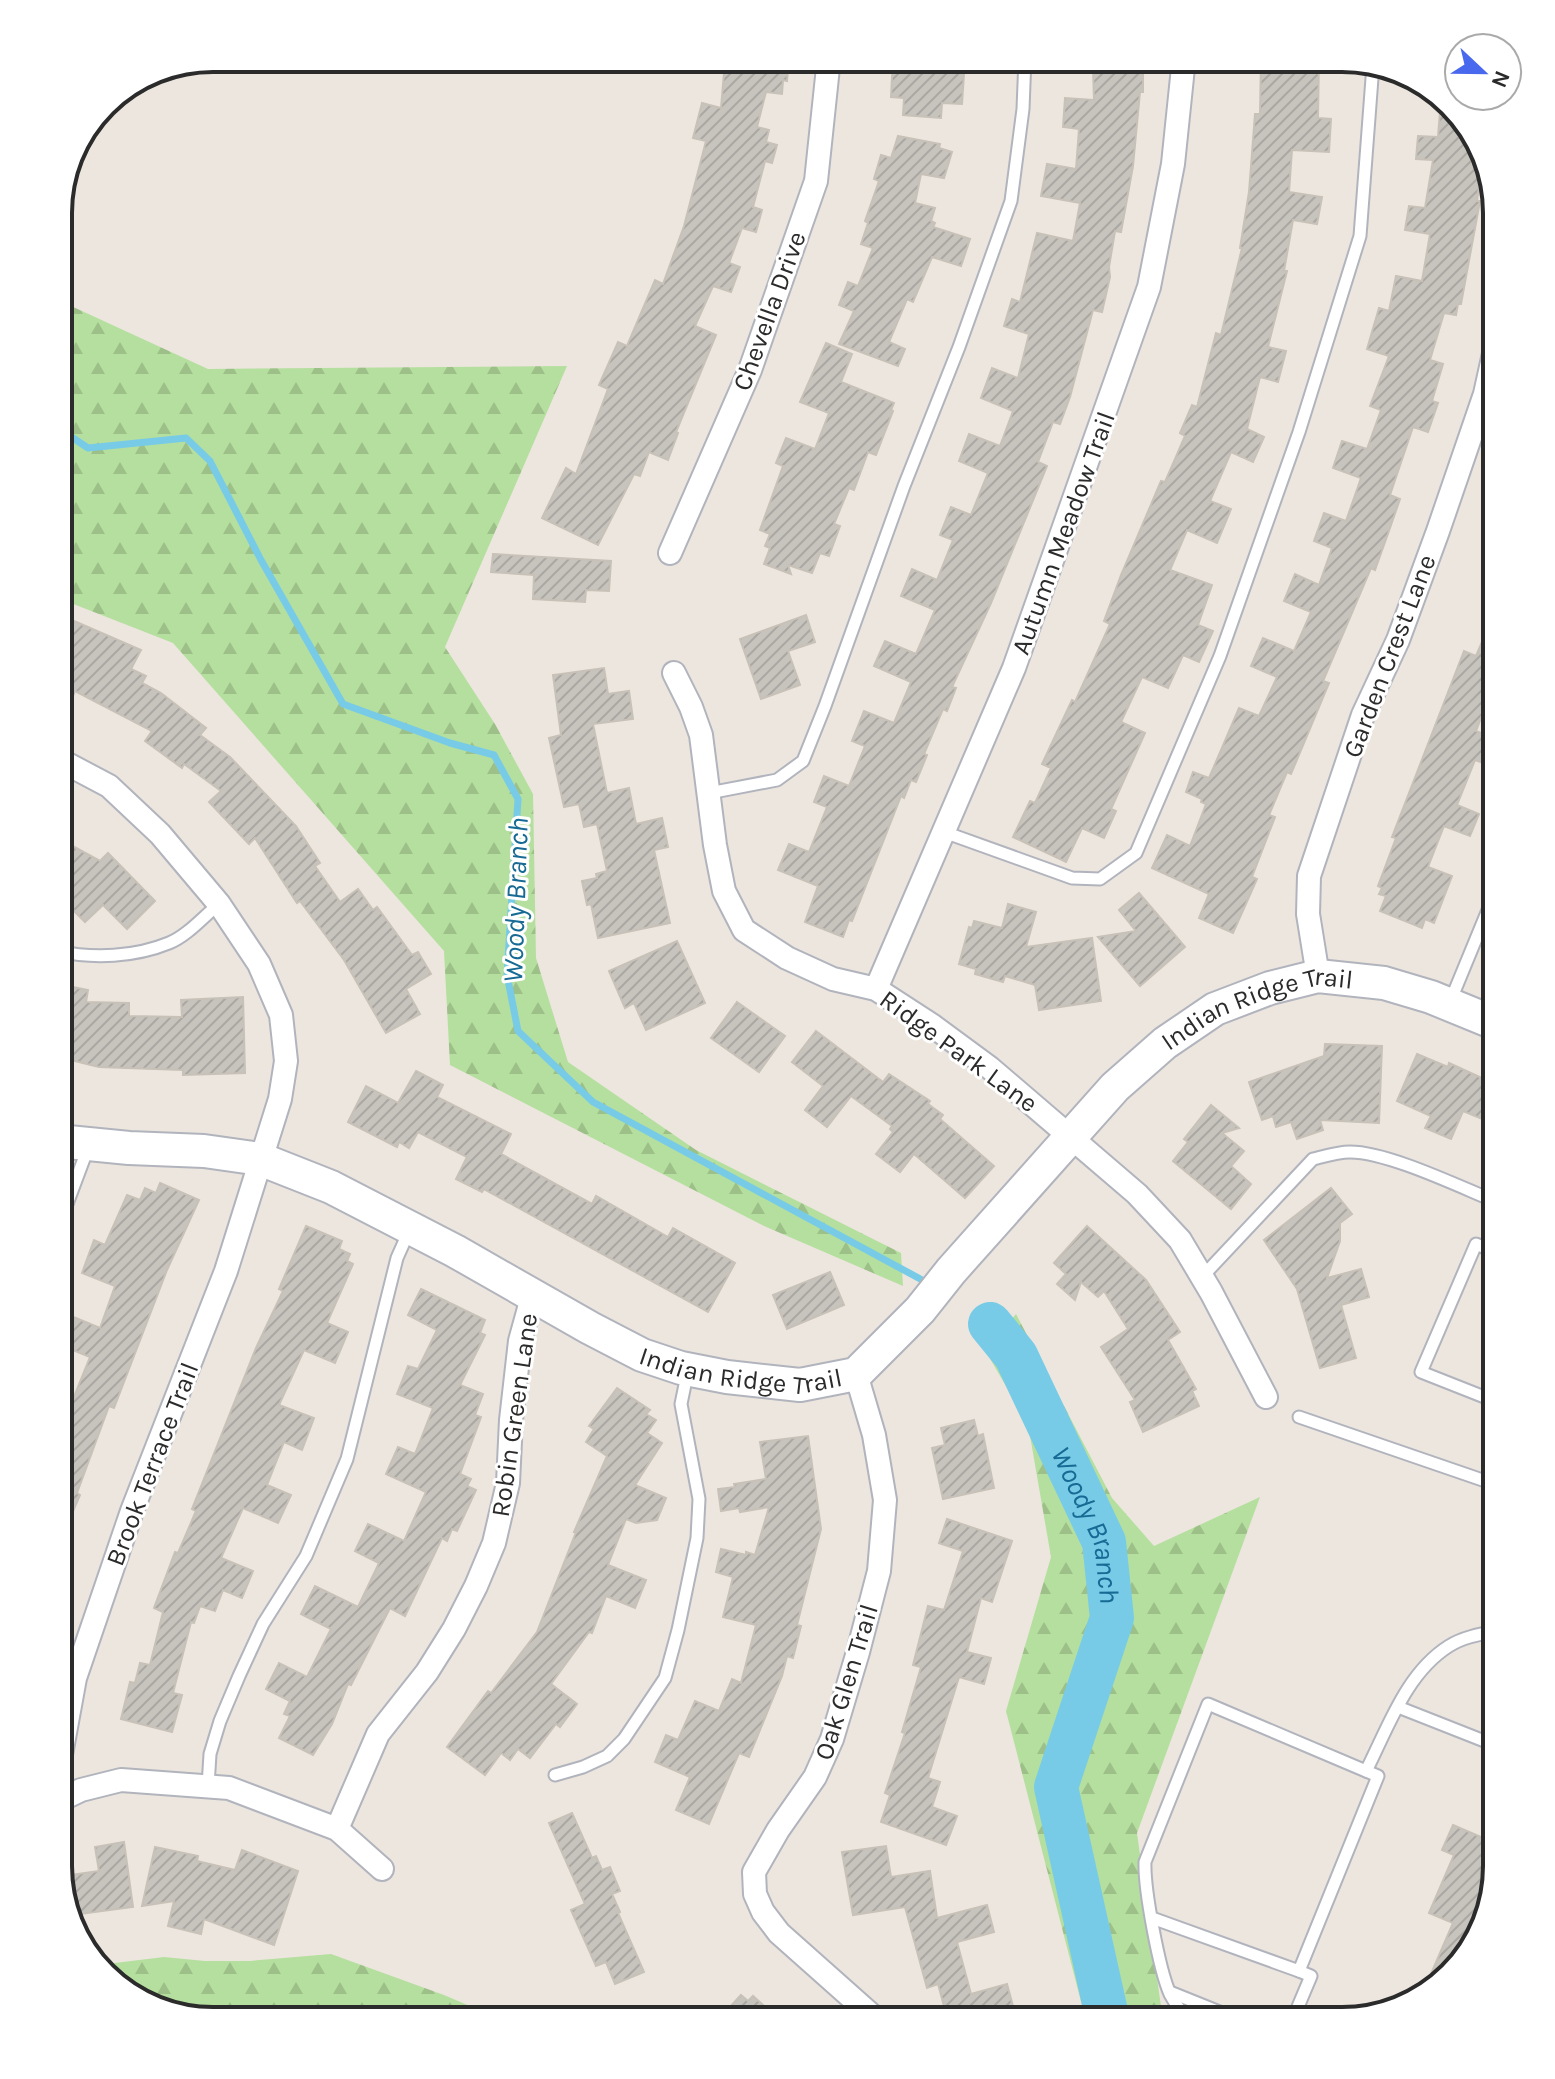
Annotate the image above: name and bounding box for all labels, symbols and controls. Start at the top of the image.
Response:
north arrow [1443,32,1523,112]
text: N [1486,67,1516,91]
street label: Chevella Drive [726,227,813,395]
street label: Autumn Meadow Trail [1005,407,1122,659]
street label: Garden Crest Lane [1336,550,1442,762]
water label: Woody Branch [496,817,535,983]
street label: Indian Ridge Trail [1155,961,1355,1057]
street label: Ridge Park Lane [874,984,1044,1119]
street label: Robin Green Lane [485,1311,544,1519]
street label: Indian Ridge Trail [635,1340,845,1402]
street label: Brook Terrace Trail [99,1358,205,1570]
water label: Woody Branch [1044,1441,1126,1605]
street label: Oak Glen Trail [808,1601,885,1764]

